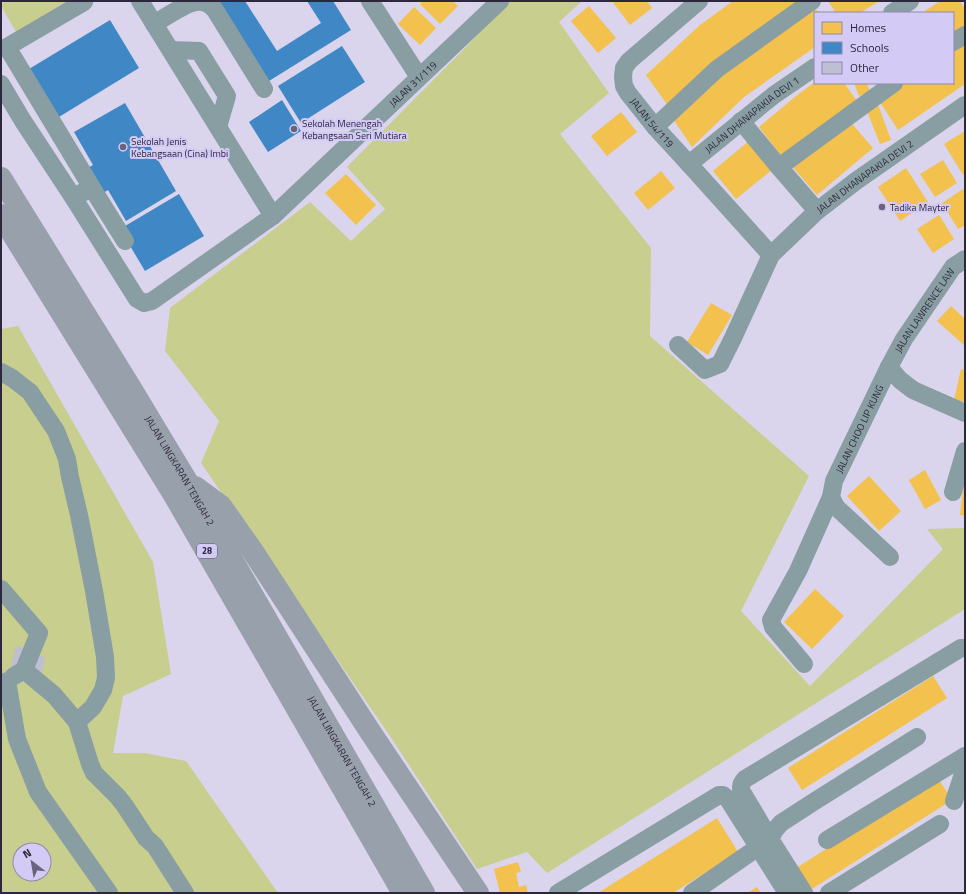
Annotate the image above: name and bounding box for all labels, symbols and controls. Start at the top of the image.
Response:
legend [814,12,954,84]
text: Homes [850,18,886,37]
text: Schools [850,38,890,57]
street label: JALAN 31/119 [386,57,441,110]
text: Other [850,58,879,77]
street label: JALAN DHANAPAKIA DEVI 1 [701,73,802,157]
street label: JALAN 54/119 [626,95,677,151]
place label: Sekolah Menengah Kebangsaan Seri Mutiara [302,116,407,143]
marker: Sekolah Menengah Kebangsaan Seri Mutiara [289,124,299,134]
place label: Sekolah Jenis Kebangsaan (Cina) Imbi [131,134,228,161]
street label: JALAN DHANAPAKIA DEVI 2 [813,136,916,217]
marker: Sekolah Jenis Kebangsaan (Cina) Imbi [118,142,128,152]
place label: Tadika Mayter [890,200,950,215]
marker: Tadika Mayter [877,202,887,212]
street label: JALAN LAWRENCE LAW [891,265,958,355]
street label: JALAN CHOO LIP KUNG [832,382,887,476]
street label: JALAN LINGKARAN TENGAH 2 [141,413,218,529]
road number: 28 [197,544,217,558]
street label: JALAN LINGKARAN TENGAH 2 [304,693,380,809]
north arrow [12,842,52,882]
text: N [19,845,34,862]

